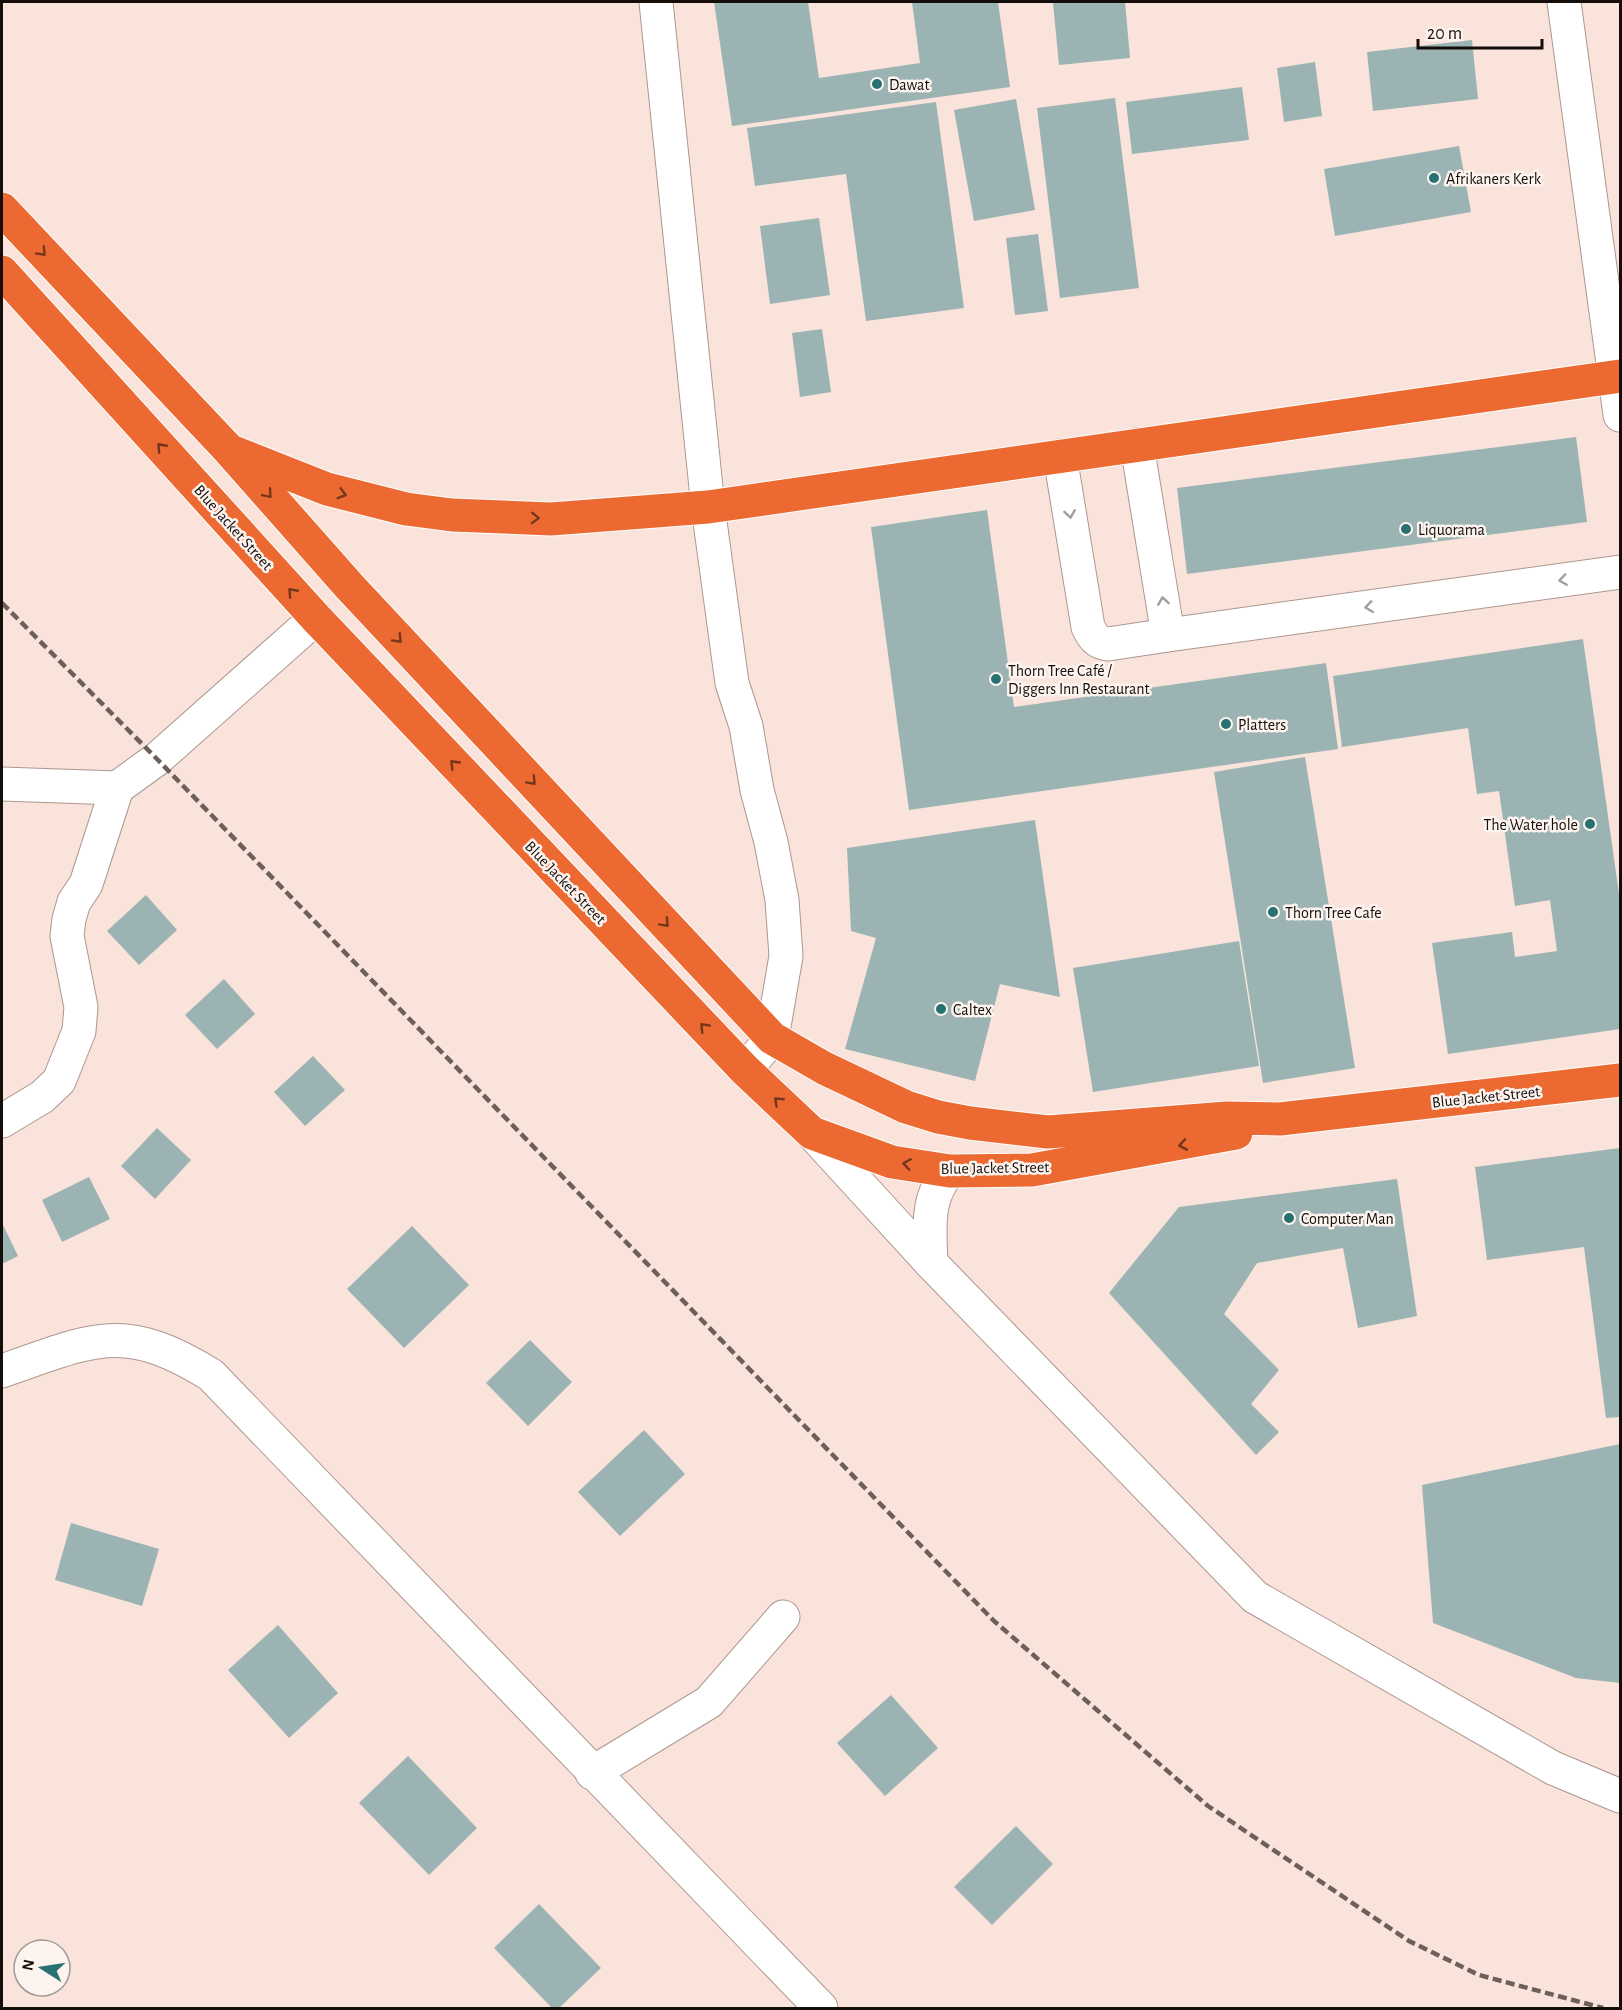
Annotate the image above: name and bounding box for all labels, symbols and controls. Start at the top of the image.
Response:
scale bar [1418,12,1542,50]
text: 20 m [1427,25,1462,43]
marker: Dawat [870,77,884,91]
place label: Dawat [889,77,930,93]
marker: Afrikaners Kerk [1427,171,1441,185]
place label: Afrikaners Kerk [1446,171,1542,187]
one-way arrow [34,244,45,255]
one-way arrow [157,443,168,454]
street label: Blue Jacket Street [191,482,276,573]
one-way arrow [261,487,272,498]
one-way arrow [336,487,347,499]
one-way arrow [1063,510,1075,519]
one-way arrow [531,512,540,525]
marker: Liquorama [1399,522,1413,536]
place label: Liquorama [1418,522,1485,538]
one-way arrow [1558,573,1567,585]
one-way arrow [288,588,299,599]
one-way arrow [1157,597,1169,606]
one-way arrow [1365,600,1374,612]
one-way arrow [391,632,402,643]
place label: Thorn Tree Café / Diggers Inn Restaurant [1008,663,1150,697]
marker: Thorn Tree Café / Diggers Inn Restaurant [989,672,1003,686]
marker: Platters [1219,717,1233,731]
place label: Platters [1238,717,1286,733]
one-way arrow [451,761,462,772]
one-way arrow [524,774,535,785]
place label: The Water hole [1484,817,1578,833]
marker: The Water hole [1583,817,1597,831]
street label: Blue Jacket Street [522,838,609,927]
marker: Thorn Tree Cafe [1266,905,1280,919]
place label: Thorn Tree Cafe [1285,905,1382,921]
one-way arrow [658,916,669,927]
marker: Caltex [934,1002,948,1016]
place label: Caltex [953,1002,992,1018]
one-way arrow [701,1024,712,1035]
street label: Blue Jacket Street [1431,1083,1541,1111]
one-way arrow [775,1097,785,1108]
one-way arrow [1179,1138,1189,1151]
one-way arrow [902,1159,911,1171]
street label: Blue Jacket Street [941,1159,1050,1177]
marker: Computer Man [1282,1211,1296,1225]
place label: Computer Man [1301,1211,1394,1227]
north arrow [12,1938,72,1998]
text: N [19,1958,37,1972]

